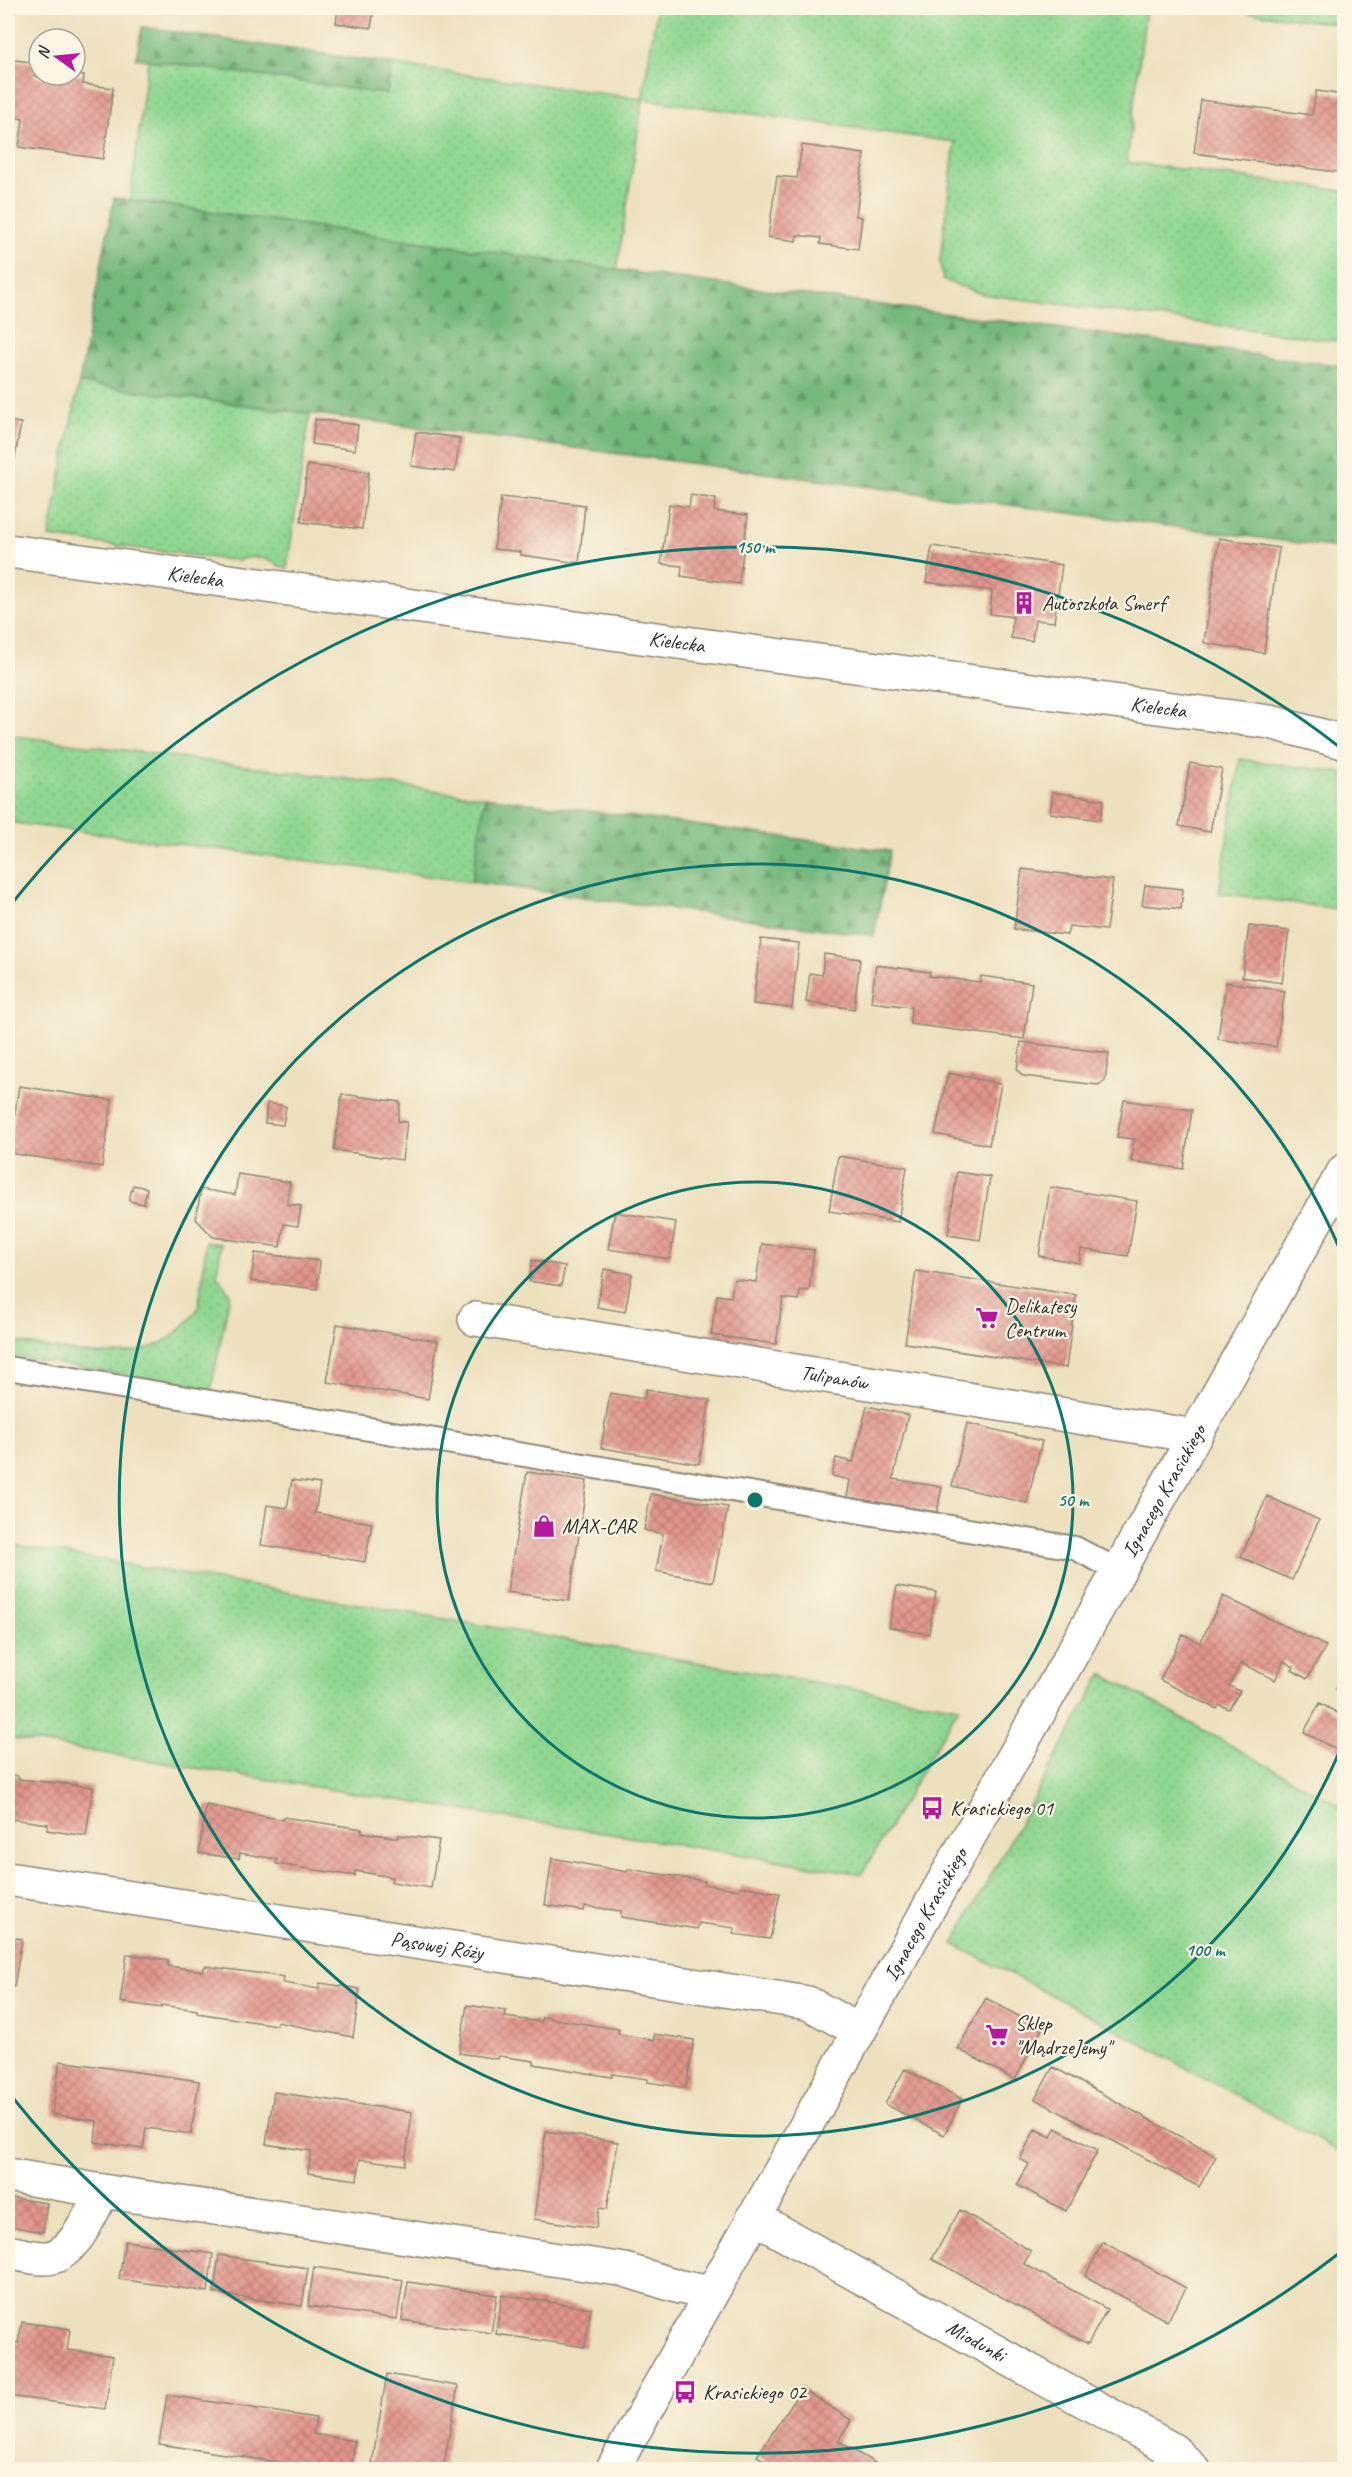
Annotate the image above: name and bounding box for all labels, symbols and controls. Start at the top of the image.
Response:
north arrow [27,27,87,87]
text: N [33,43,55,61]
text: 150 m [736,536,776,558]
street label: Kielecka [166,560,227,593]
building icon: Autoszkoła Smerf [1011,590,1037,616]
place label: Autoszkoła Smerf [1042,590,1170,616]
street label: Kielecka [647,625,708,659]
street label: Kielecka [1129,690,1190,724]
place label: Delikatesy Centrum [1005,1293,1078,1343]
supermarket icon: Delikatesy Centrum [974,1305,1000,1331]
street label: Tulipanów [799,1359,872,1396]
street label: Ignacego Krasickiego [1116,1418,1213,1562]
text: 50 m [1058,1489,1090,1511]
centre of rings [745,1490,765,1510]
shop icon: MAX-CAR [531,1513,557,1539]
place label: MAX-CAR [562,1513,638,1539]
bus stop icon: Krasickiego 01 [919,1795,945,1821]
place label: Krasickiego 01 [950,1795,1055,1821]
street label: Ignacego Krasickiego [878,1841,974,1985]
street label: Pąsowej Róży [389,1925,487,1966]
text: 100 m [1186,1939,1226,1961]
place label: Sklep "MądrzeJemy" [1015,2010,1115,2060]
supermarket icon: Sklep "MądrzeJemy" [984,2022,1010,2048]
street label: Miodunki [942,2314,1013,2369]
bus stop icon: Krasickiego 02 [672,2379,698,2405]
place label: Krasickiego 02 [703,2379,808,2405]

